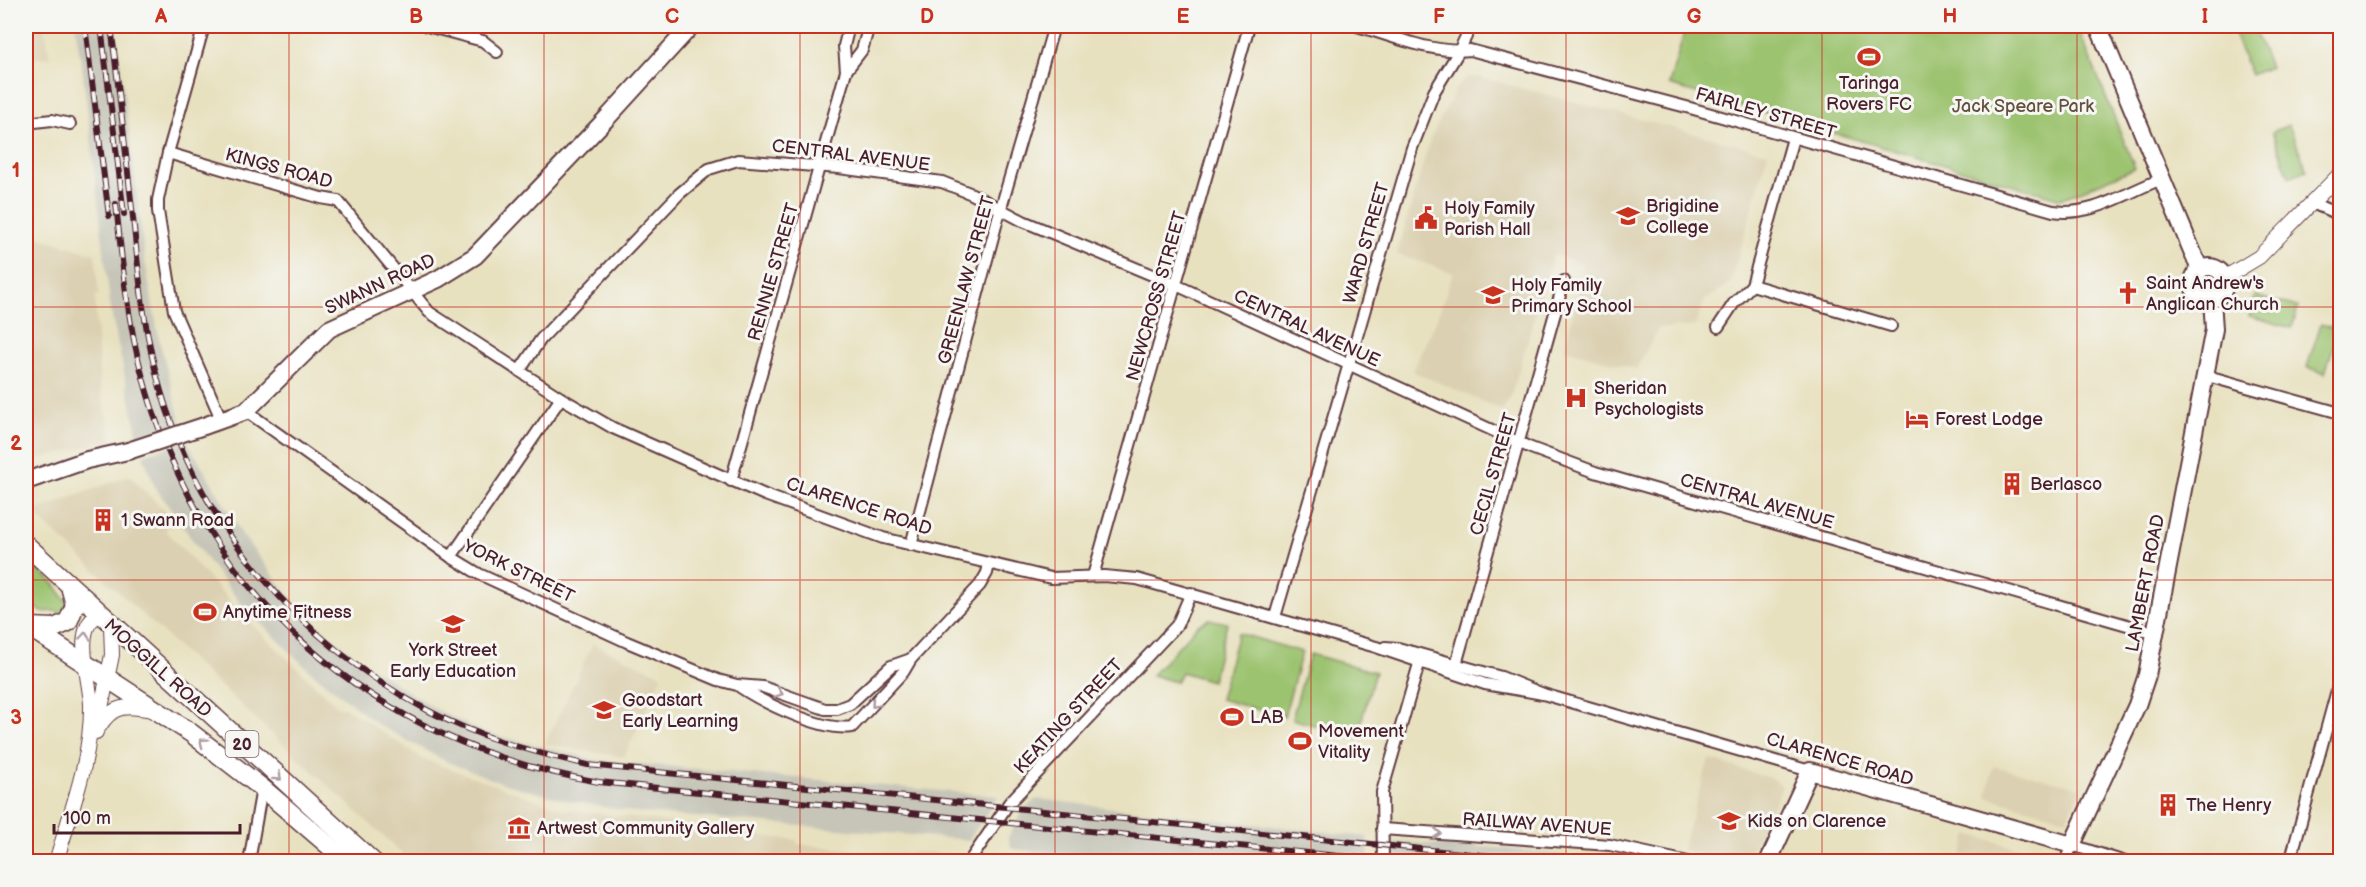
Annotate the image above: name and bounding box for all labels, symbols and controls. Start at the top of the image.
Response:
text: A [154,5,168,29]
text: B [409,5,423,29]
text: C [665,5,679,29]
text: D [920,5,934,29]
text: E [1177,5,1190,29]
text: F [1433,5,1445,29]
text: G [1687,5,1702,29]
text: H [1943,5,1957,29]
text: I [2202,5,2208,29]
sports icon: Taringa Rovers FC [1856,44,1882,70]
place label: Taringa Rovers FC [1826,73,1912,115]
street label: FAIRLEY STREET [1693,83,1839,144]
park label: Jack Speare Park [1952,96,2094,117]
street label: CENTRAL AVENUE [771,135,931,176]
street label: KINGS ROAD [223,144,335,193]
text: 1 [12,159,20,183]
street label: WARD STREET [1339,180,1394,306]
street label: GREENLAW STREET [934,193,999,367]
place label: Brigidine College [1646,196,1719,238]
place label: Holy Family Parish Hall [1444,198,1536,240]
street label: RENNIE STREET [744,201,803,343]
school or university icon: Brigidine College [1615,203,1641,229]
public building icon: Holy Family Parish Hall [1413,205,1439,231]
street label: NEWCROSS STREET [1122,209,1191,383]
street label: SWANN ROAD [322,250,439,319]
place label: Saint Andrew's Anglican Church [2146,273,2279,315]
place label: Holy Family Primary School [1511,275,1632,317]
church icon: Saint Andrew's Anglican Church [2115,280,2141,306]
school or university icon: Holy Family Primary School [1480,282,1506,308]
street label: CENTRAL AVENUE [1230,285,1383,372]
place label: Sheridan Psychologists [1594,378,1704,420]
hospital icon: Sheridan Psychologists [1563,385,1589,411]
hotel icon: Forest Lodge [1904,406,1930,432]
place label: Forest Lodge [1935,409,2043,430]
street label: CECIL STREET [1466,410,1521,538]
text: 2 [10,432,22,456]
street label: CENTRAL AVENUE [1678,469,1836,534]
building icon: Berlasco [1999,471,2025,497]
street label: CLARENCE ROAD [783,473,934,540]
place label: Berlasco [2030,474,2102,495]
building icon: 1 Swann Road [90,507,116,533]
place label: 1 Swann Road [121,510,234,531]
street label: LAMBERT ROAD [2122,513,2169,654]
street label: YORK STREET [459,535,578,607]
sports icon: Anytime Fitness [192,599,218,625]
place label: Anytime Fitness [223,602,352,623]
school or university icon: York Street Early Education [440,611,466,637]
street label: MOGGILL ROAD [100,615,216,722]
one-way arrow [79,632,92,641]
place label: York Street Early Education [390,640,516,682]
street label: KEATING STREET [1010,654,1127,778]
one-way arrow [773,685,784,698]
place label: Goodstart Early Learning [622,690,738,732]
school or university icon: Goodstart Early Learning [591,697,617,723]
one-way arrow [871,697,882,708]
sports icon: LAB [1219,704,1245,730]
text: 3 [10,706,22,730]
place label: LAB [1250,707,1284,728]
place label: Movement Vitality [1318,721,1404,763]
sports icon: Movement Vitality [1287,728,1313,754]
street label: CLARENCE ROAD [1764,728,1916,791]
road number: 20 [226,731,258,757]
one-way arrow [199,739,210,750]
one-way arrow [272,770,282,781]
building icon: The Henry [2155,792,2181,818]
place label: The Henry [2186,795,2272,816]
scale bar [54,797,240,835]
text: 100 m [63,808,111,829]
school or university icon: Kids on Clarence [1716,808,1742,834]
street label: RAILWAY AVENUE [1462,809,1612,840]
place label: Kids on Clarence [1747,811,1887,832]
museum icon: Artwest Community Gallery [506,815,532,841]
place label: Artwest Community Gallery [537,818,755,839]
one-way arrow [1432,826,1441,839]

